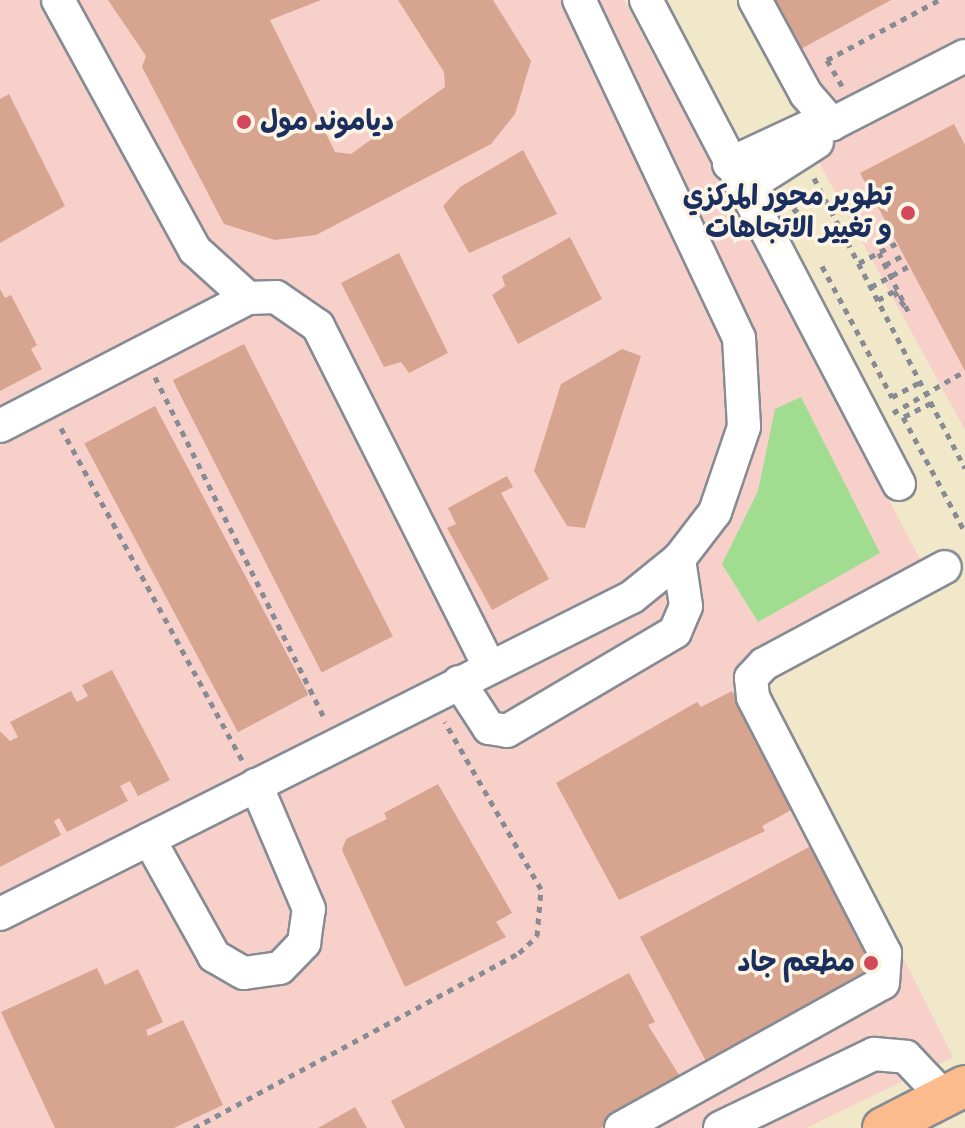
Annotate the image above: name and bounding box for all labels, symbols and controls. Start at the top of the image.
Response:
place label: دياموند مول [260,105,394,139]
marker: دياموند مول [235,113,253,131]
place label: تطوير محور المركزي و تغيير الاتجاهات [683,180,892,246]
marker: تطوير محور المركزي و تغيير الاتجاهات [899,204,917,222]
place label: مطعم جاد [738,946,855,980]
marker: مطعم جاد [862,954,880,972]

